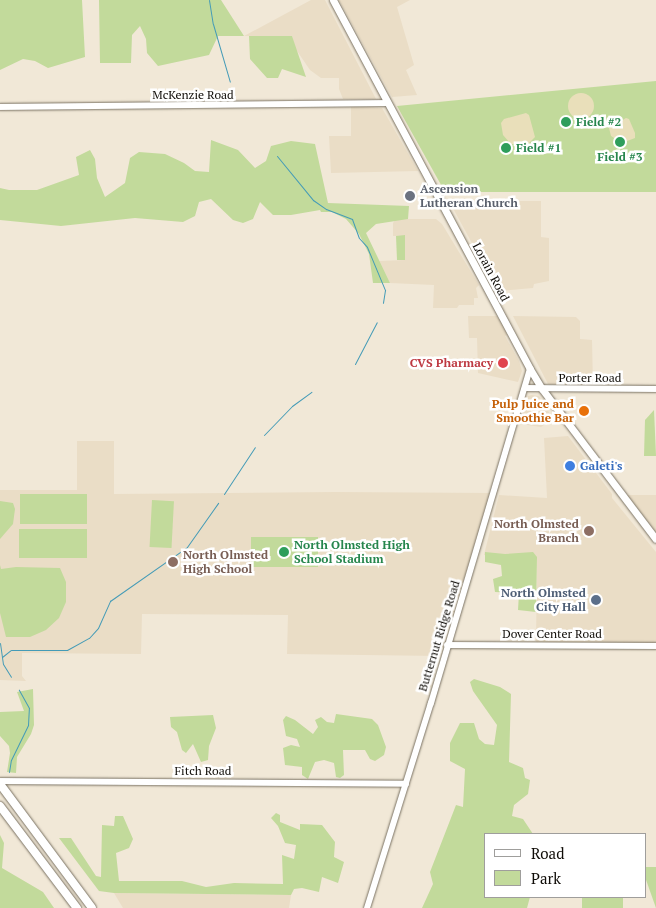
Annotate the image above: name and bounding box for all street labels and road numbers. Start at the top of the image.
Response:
street label: McKenzie Road [152,88,234,102]
street label: Lorain Road [470,240,512,304]
street label: Porter Road [559,371,621,385]
street label: Butternut Ridge Road [415,579,463,693]
street label: Dover Center Road [502,627,602,641]
street label: Fitch Road [175,764,231,778]

